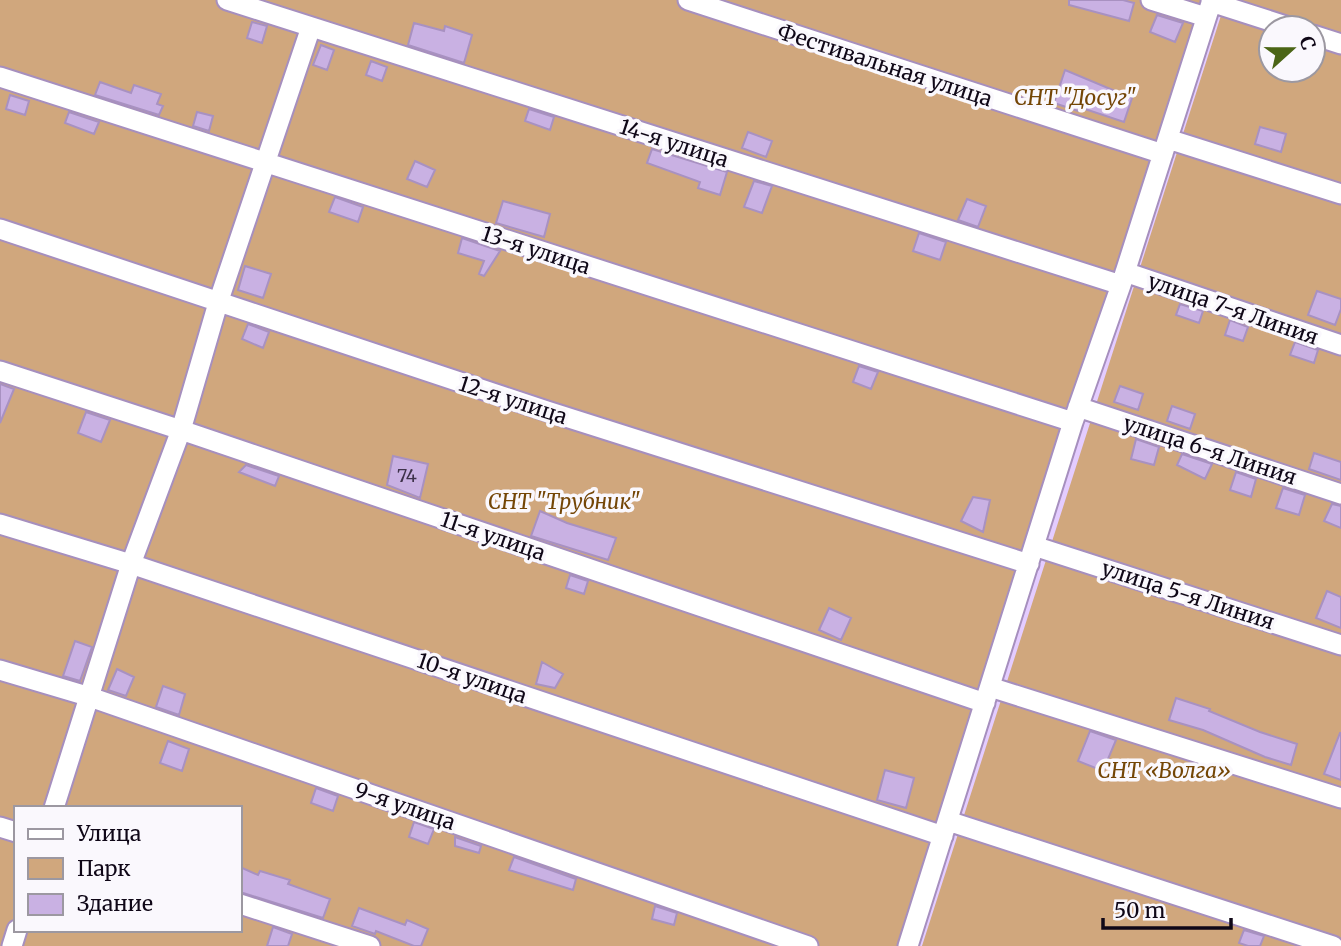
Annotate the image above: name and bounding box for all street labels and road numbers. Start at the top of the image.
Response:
street label: Фестивальная улица [774,18,996,112]
street label: 14-я улица [616,113,732,173]
street label: 13-я улица [478,220,594,280]
street label: улица 7-я Линия [1144,267,1322,351]
street label: 12-я улица [455,370,571,430]
street label: улица 6-я Линия [1120,409,1300,491]
street label: 11-я улица [437,505,549,567]
street label: улица 5-я Линия [1098,554,1278,636]
street label: 10-я улица [414,647,530,709]
street label: 9-я улица [351,776,459,836]

